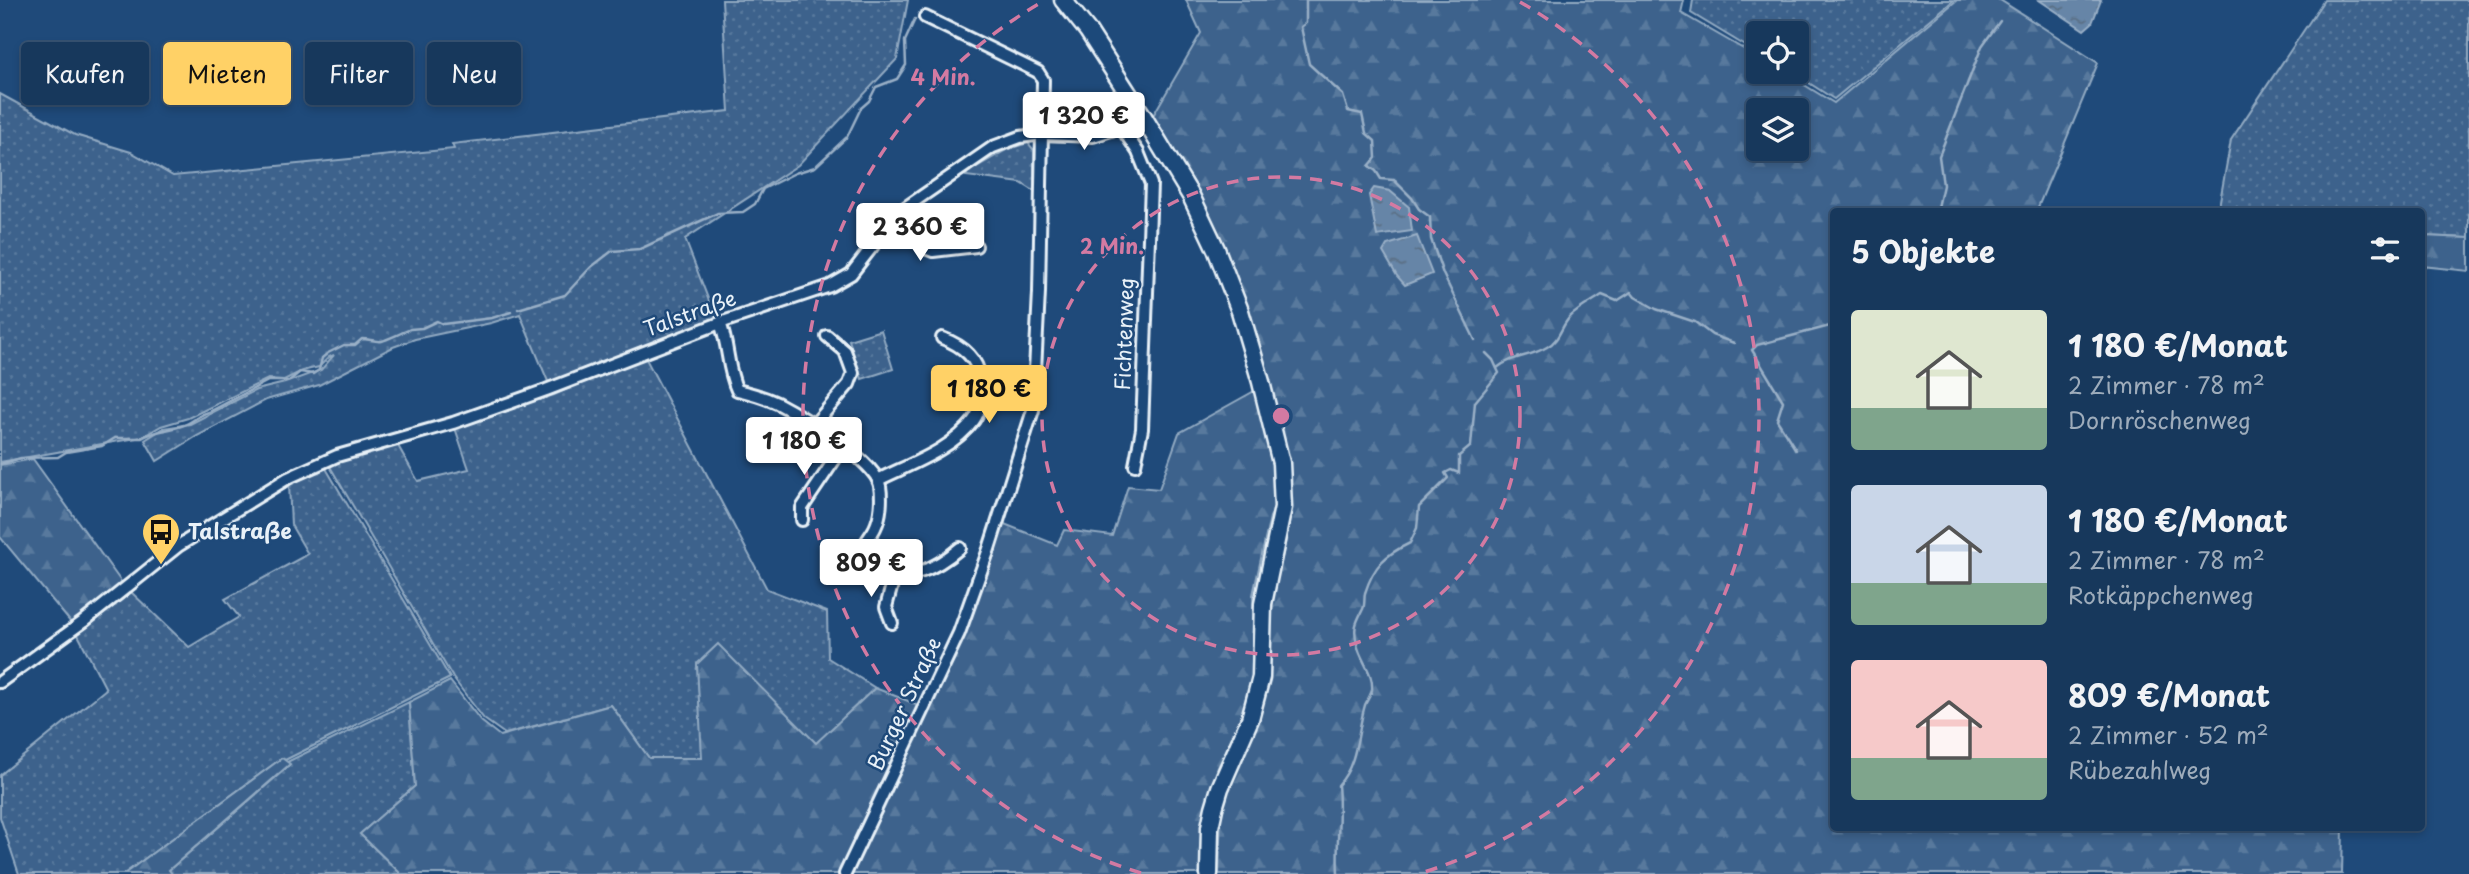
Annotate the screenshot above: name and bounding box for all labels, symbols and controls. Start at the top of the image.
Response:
map controls [1746,21,1809,161]
button: locate [1746,21,1809,84]
chip: Kaufen [21,42,149,105]
chip: Mieten [163,42,291,105]
chip: Filter [305,42,413,105]
chip: Neu [427,42,521,105]
text: 4 Min. [911,60,975,92]
pin: 1 320 € [1019,92,1149,152]
text: 1 320 € [1039,97,1129,132]
button: layers [1746,98,1809,161]
pin: 2 360 € [855,204,985,263]
text: 2 360 € [872,208,968,243]
text: 5 Objekte [1851,228,1995,273]
text: 2 Min. [1080,229,1144,261]
icon: filters [2366,231,2404,269]
street label: Fichtenweg [1105,277,1141,391]
street label: Talstraße [639,281,740,344]
text: 1 180 €/Monat [2068,322,2288,367]
icon: home [1907,338,1991,422]
pin: 1 180 € [924,366,1054,425]
text: 2 Zimmer · 78 m² [2068,367,2265,402]
text: 1 180 € [947,370,1031,405]
text: Dornröschenweg [2068,402,2251,437]
centre of rings [1269,404,1293,428]
pin: 1 180 € [739,418,869,477]
text: 1 180 € [762,422,846,457]
text: 1 180 €/Monat [2068,497,2288,542]
bus stop icon: Talstraße [140,511,182,566]
icon: home [1907,513,1991,597]
place label: Talstraße [188,514,292,546]
pin: 809 € [822,540,920,599]
text: 2 Zimmer · 78 m² [2068,542,2265,577]
text: 809 € [836,544,906,579]
text: Rotkäppchenweg [2068,577,2254,612]
street label: Burger Straße [858,631,948,775]
text: 809 €/Monat [2068,672,2270,717]
icon: home [1907,688,1991,772]
text: 2 Zimmer · 52 m² [2068,717,2269,752]
text: Rübezahlweg [2068,752,2212,787]

